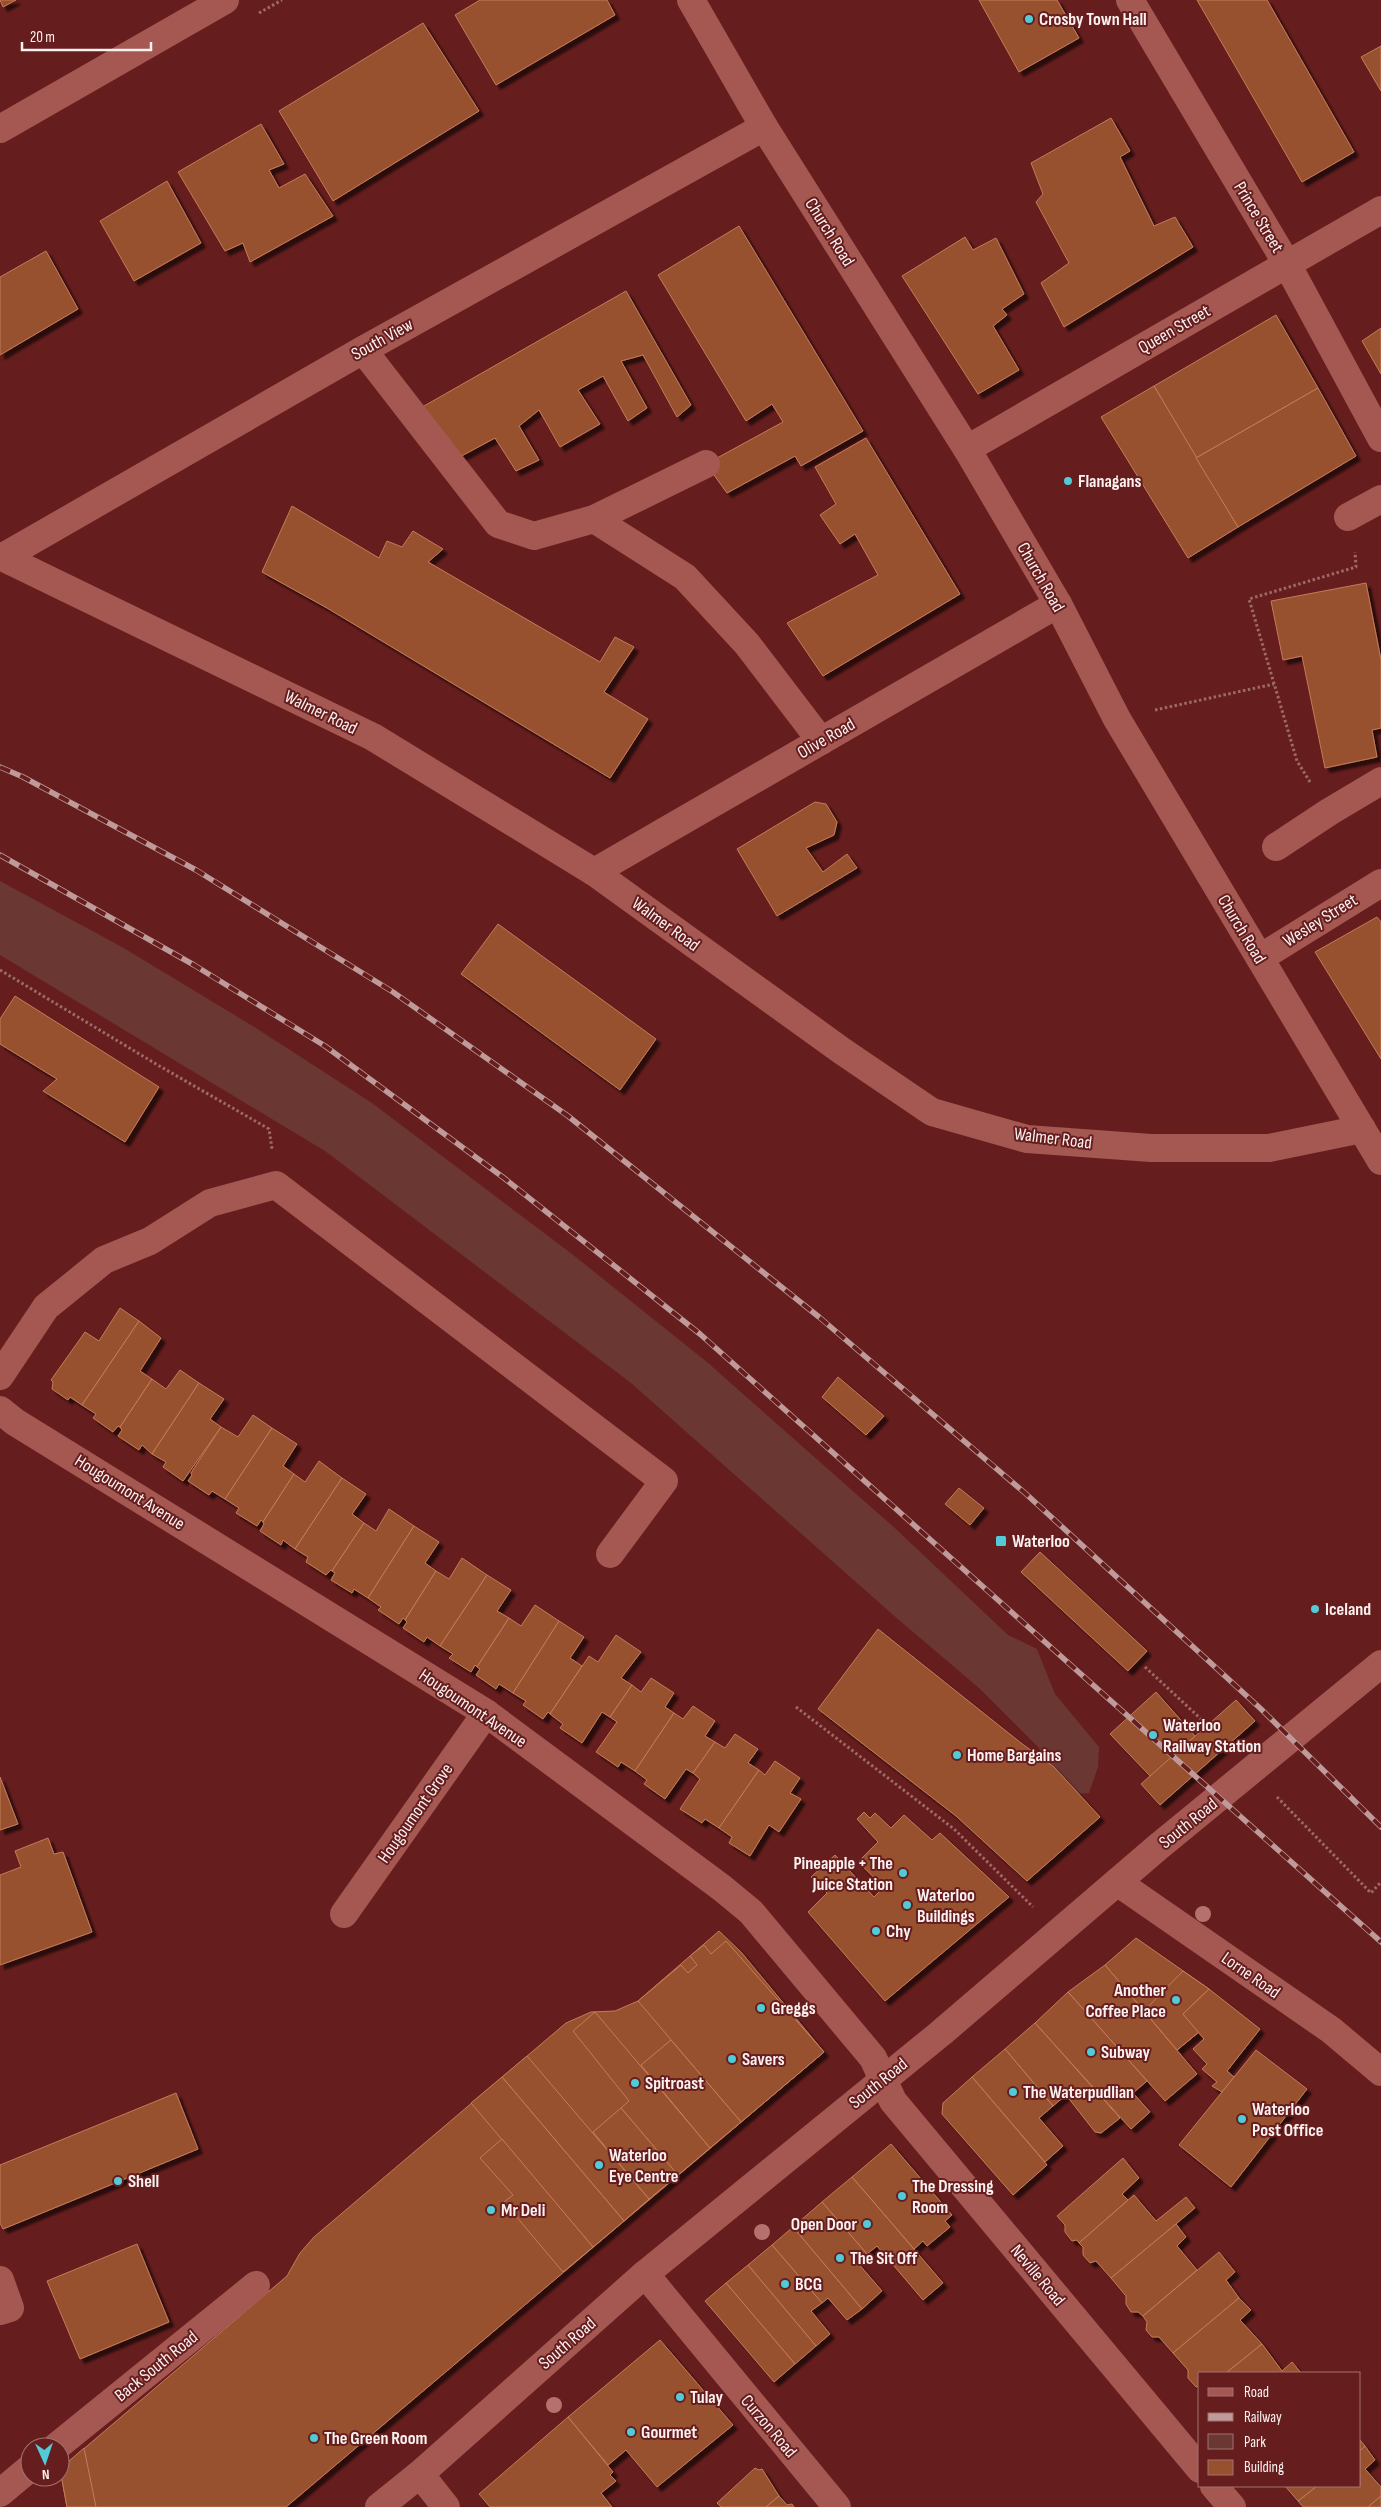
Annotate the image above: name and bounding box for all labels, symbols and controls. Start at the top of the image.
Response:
place label: Crosby Town Hall [1039,9,1147,30]
marker: Crosby Town Hall [1023,13,1035,25]
scale bar [22,20,151,52]
text: 20 m [30,28,55,47]
street label: Prince Street [1229,178,1288,257]
street label: Church Road [800,194,859,270]
street label: Queen Street [1135,300,1214,358]
street label: South View [348,314,417,365]
place label: Flanagans [1078,471,1142,492]
marker: Flanagans [1062,475,1074,487]
street label: Church Road [1012,539,1069,616]
street label: Walmer Road [281,686,361,739]
street label: Olive Road [794,714,859,763]
street label: Wesley Street [1279,889,1362,951]
street label: Church Road [1213,891,1270,967]
street label: Walmer Road [628,893,704,956]
street label: Walmer Road [1013,1123,1093,1154]
street label: Hougoumont Avenue [71,1450,189,1535]
place label: Waterloo [1012,1531,1070,1552]
marker: Waterloo [994,1534,1008,1548]
place label: Iceland [1325,1599,1371,1620]
marker: Iceland [1309,1603,1321,1615]
street label: Hougoumont Avenue [415,1665,531,1752]
place label: Waterloo Railway Station [1163,1715,1261,1757]
marker: Waterloo Railway Station [1147,1729,1159,1741]
place label: Home Bargains [967,1745,1061,1766]
marker: Home Bargains [951,1749,963,1761]
street label: Hougoumont Grove [373,1759,457,1867]
street label: South Road [1155,1794,1222,1853]
place label: Pineapple + The Juice Station [793,1853,893,1895]
marker: Pineapple + The Juice Station [897,1867,909,1879]
place label: Waterloo Buildings [917,1885,975,1927]
marker: Waterloo Buildings [901,1899,913,1911]
place label: Chy [886,1921,911,1942]
marker: Chy [870,1925,882,1937]
street label: Lorne Road [1217,1948,1284,2003]
place label: Another Coffee Place [1085,1980,1166,2022]
marker: Another Coffee Place [1170,1994,1182,2006]
place label: Greggs [771,1998,816,2019]
marker: Greggs [755,2002,767,2014]
place label: Subway [1101,2042,1151,2063]
marker: Subway [1085,2046,1097,2058]
place label: Savers [742,2049,785,2070]
marker: Savers [726,2053,738,2065]
street label: South Road [845,2054,912,2113]
place label: Spitroast [645,2073,704,2094]
marker: Spitroast [629,2077,641,2089]
place label: The Waterpudlian [1023,2082,1134,2103]
marker: The Waterpudlian [1007,2086,1019,2098]
place label: Waterloo Post Office [1252,2099,1323,2141]
marker: Waterloo Post Office [1236,2113,1248,2125]
place label: Waterloo Eye Centre [609,2145,679,2187]
marker: Waterloo Eye Centre [593,2159,605,2171]
place label: Shell [128,2171,159,2192]
marker: Shell [112,2175,124,2187]
place label: The Dressing Room [912,2176,994,2218]
marker: The Dressing Room [896,2190,908,2202]
place label: Mr Deli [501,2200,545,2221]
marker: Mr Deli [485,2204,497,2216]
place label: Open Door [791,2214,857,2235]
marker: Open Door [861,2218,873,2230]
street label: Neville Road [1006,2240,1069,2310]
place label: The Sit Off [850,2248,918,2269]
marker: The Sit Off [834,2252,846,2264]
place label: BCG [795,2274,822,2295]
marker: BCG [779,2278,791,2290]
street label: South Road [534,2313,600,2374]
street label: Back South Road [111,2327,202,2406]
legend [1198,2372,1361,2487]
text: Road [1244,2383,1269,2402]
place label: Tulay [690,2387,724,2408]
marker: Tulay [674,2391,686,2403]
street label: Curzon Road [736,2391,801,2462]
text: Railway [1244,2408,1282,2427]
place label: Gourmet [641,2422,697,2443]
marker: Gourmet [625,2426,637,2438]
place label: The Green Room [324,2428,428,2449]
marker: The Green Room [308,2432,320,2444]
text: Park [1244,2433,1266,2452]
north arrow [20,2437,70,2487]
text: Building [1244,2458,1284,2477]
text: N [41,2466,50,2483]

